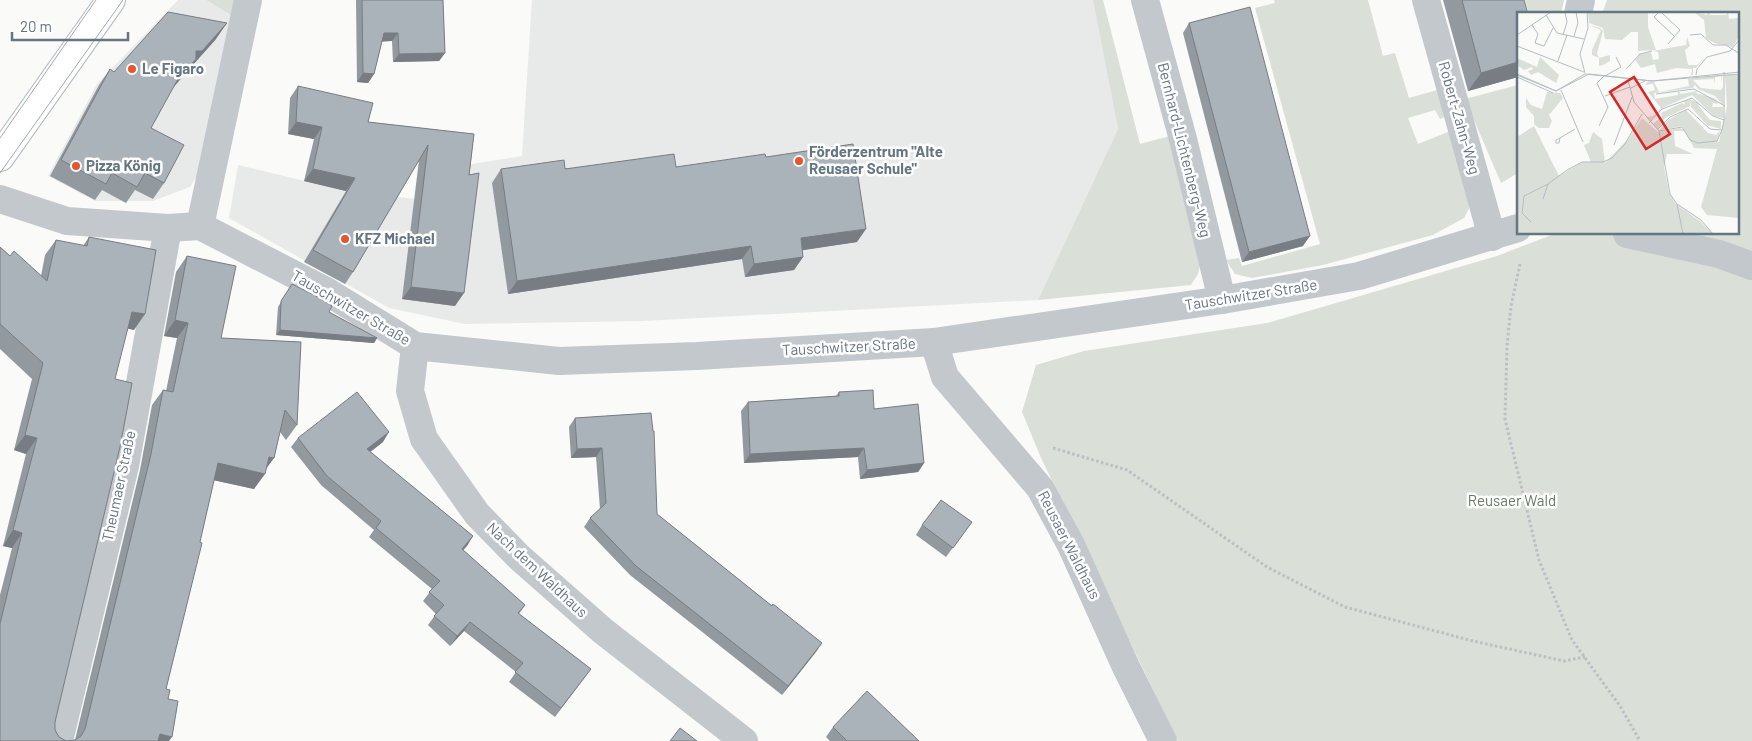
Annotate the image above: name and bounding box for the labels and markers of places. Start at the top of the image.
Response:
place label: Le Figaro [142,59,204,77]
marker: Le Figaro [126,63,138,75]
place label: Förderzentrum "Alte Reusaer Schule" [809,142,943,177]
marker: Förderzentrum "Alte Reusaer Schule" [793,155,805,167]
place label: Pizza König [86,156,161,174]
marker: Pizza König [70,160,82,172]
place label: KFZ Michael [355,229,435,247]
marker: KFZ Michael [339,233,351,245]

